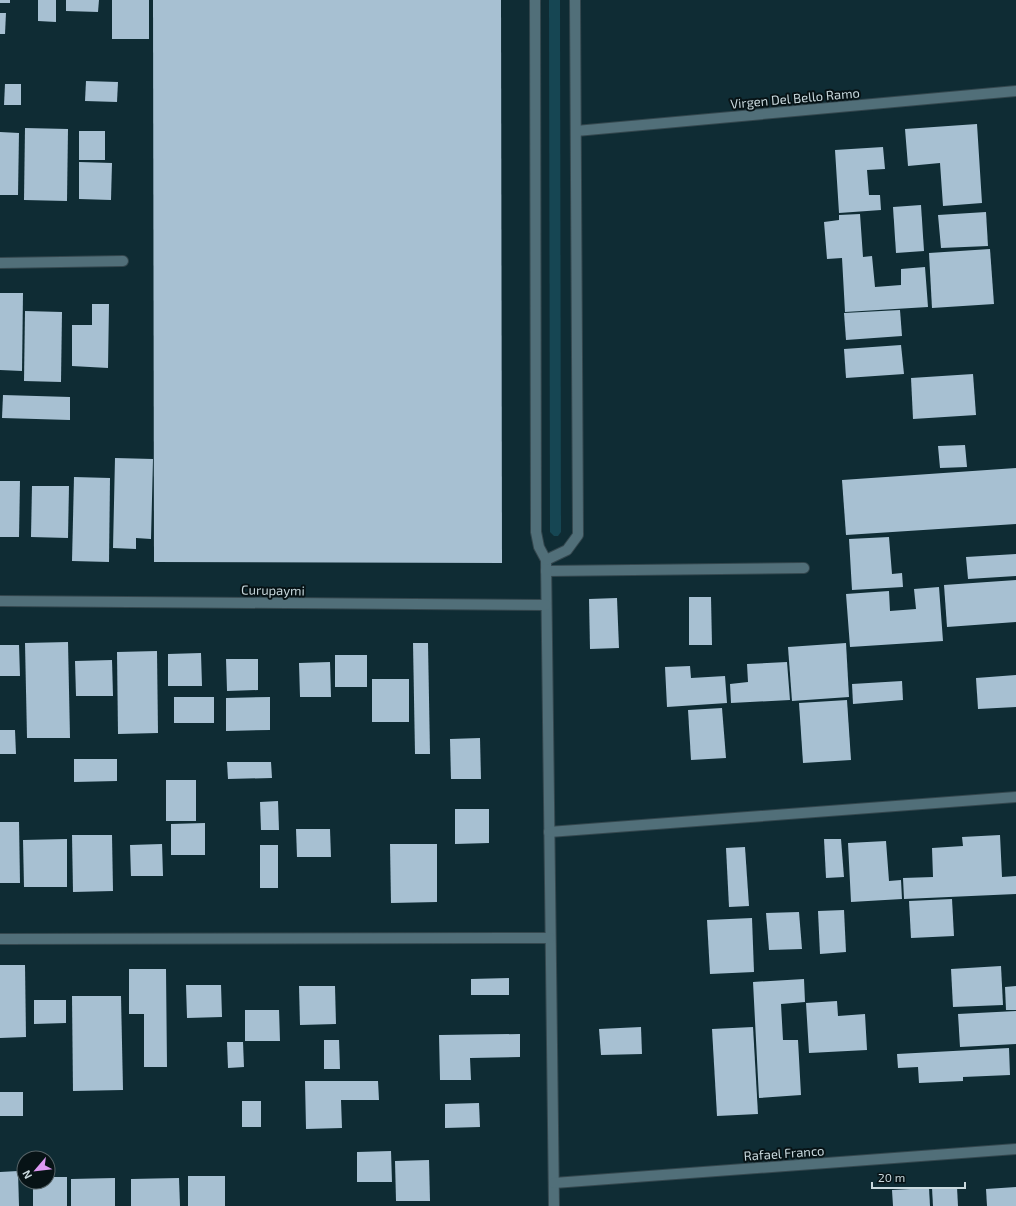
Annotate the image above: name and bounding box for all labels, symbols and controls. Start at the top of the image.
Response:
street label: Virgen Del Bello Ramo [730,84,860,112]
street label: Curupaymi [241,581,305,599]
street label: Rafael Franco [743,1142,825,1164]
north arrow [16,1150,56,1190]
scale bar [872,1164,965,1190]
text: N [19,1168,34,1181]
text: 20 m [878,1170,905,1184]

